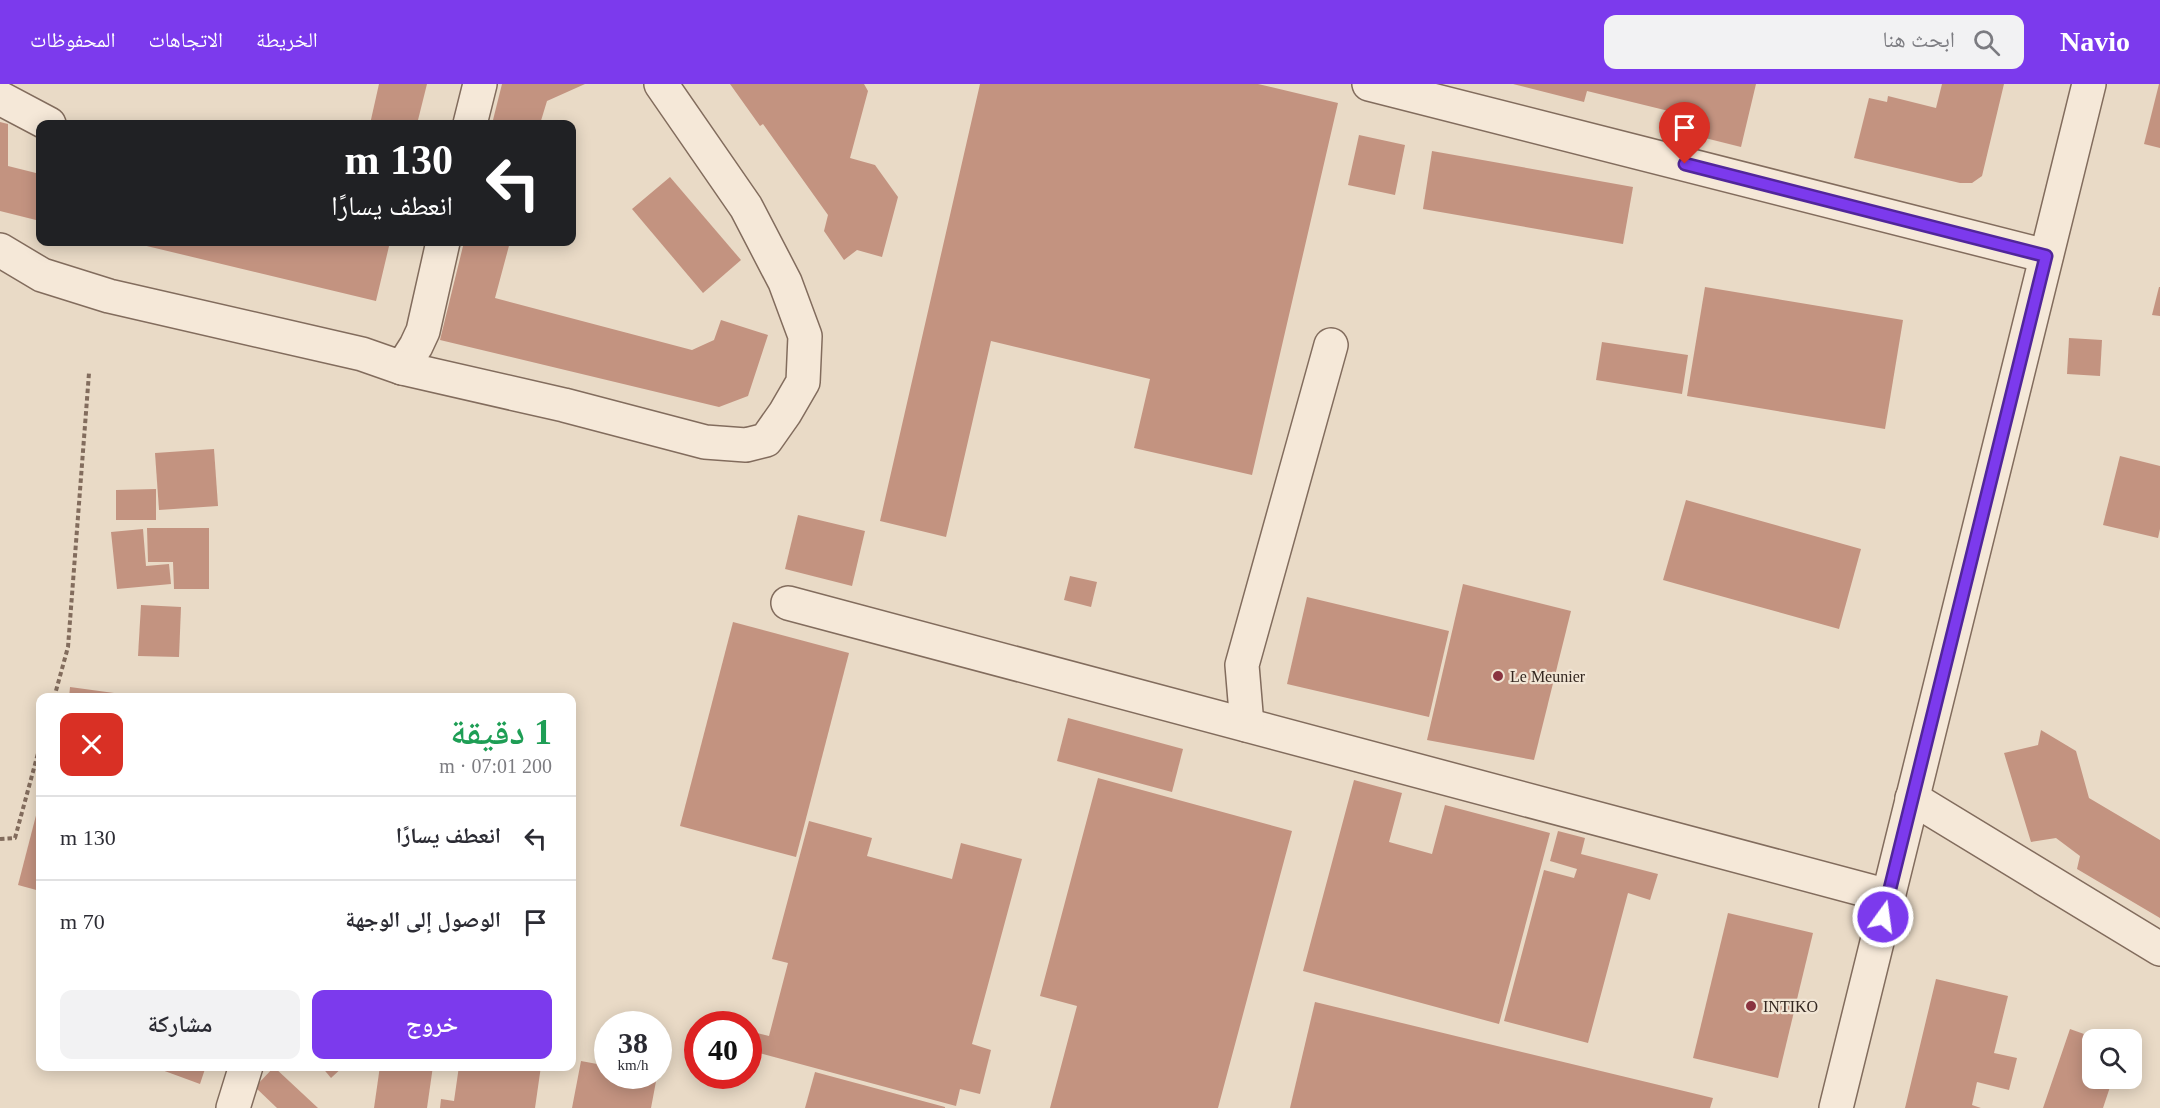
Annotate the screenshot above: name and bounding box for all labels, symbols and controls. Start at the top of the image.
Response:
search box [1604,15,2024,69]
icon: search [1970,26,2003,59]
text: Navio [2060,26,2130,57]
text: ابحث هنا [1882,27,1955,52]
text: المحفوظات [30,28,115,52]
text: الاتجاهات [148,28,223,52]
text: الخريطة [256,28,318,52]
pin [1659,102,1710,164]
icon: arrive [1668,111,1701,144]
text: 130 m [345,137,453,183]
icon: left [474,144,552,222]
text: انعطف يسارًا [331,191,453,221]
place label: Le Meunier [1510,668,1586,685]
marker: Le Meunier [1491,669,1505,683]
text: 1 دقيقة [450,712,552,752]
button: close [60,713,123,776]
text: 200 m · 07:01 [439,755,552,777]
icon: left [519,822,552,855]
text: انعطف يسارًا [396,823,501,848]
text: 130 m [60,825,116,850]
position arrow [1851,885,1915,949]
icon: arrive [519,906,552,939]
text: الوصول إلى الوجهة [345,907,501,932]
text: 70 m [60,909,105,934]
button: مشاركة [60,990,300,1059]
button: خروج [312,990,552,1059]
place label: INTIKO [1763,998,1818,1015]
marker: INTIKO [1744,999,1758,1013]
speed limit sign: 40 [684,1011,762,1089]
text: 38 [618,1026,648,1059]
map controls [2082,1029,2142,1089]
button: search [2082,1029,2142,1089]
text: km/h [618,1057,648,1073]

